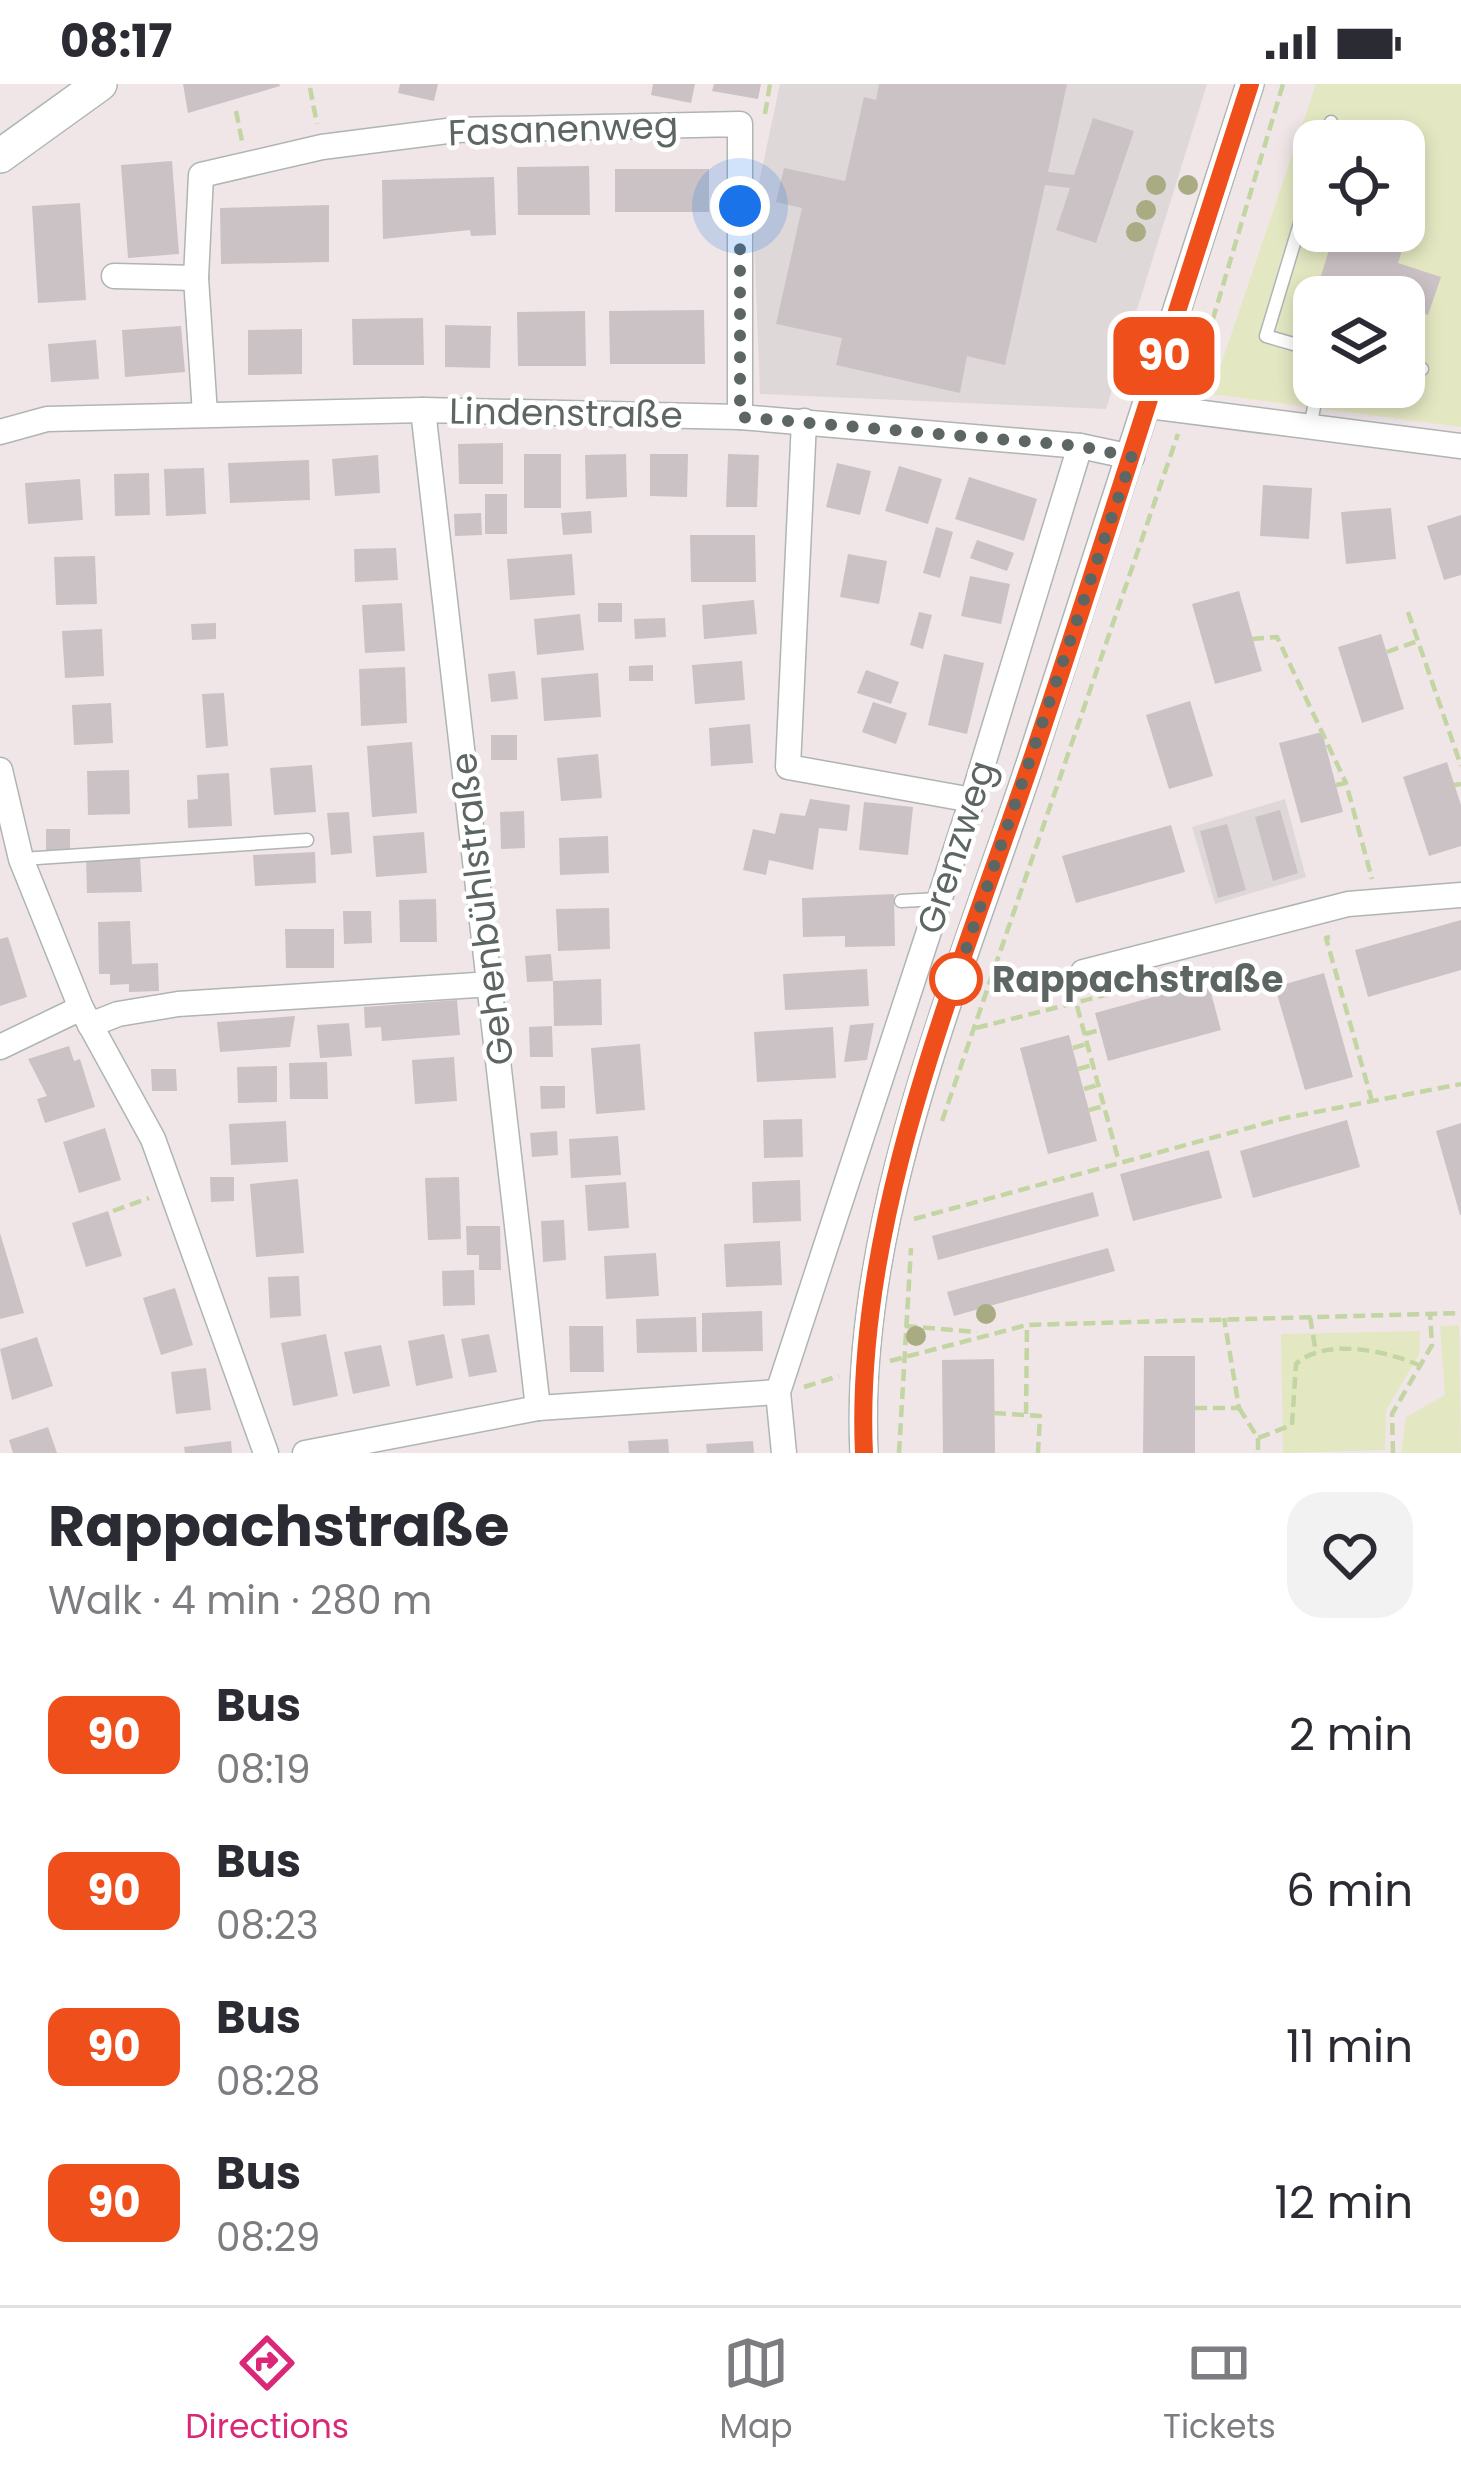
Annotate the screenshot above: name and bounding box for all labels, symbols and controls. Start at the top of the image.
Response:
text: 08:17 [60,10,172,73]
street label: Fasanenweg [447,99,679,159]
map controls [1293,120,1425,408]
button: locate [1293,120,1425,252]
your location [710,176,770,236]
button: layers [1293,276,1425,408]
line badge: 90 [1110,317,1218,395]
text: 90 [1137,326,1191,385]
street label: Lindenstraße [449,385,683,441]
street label: Gehenbühlstraße [438,750,526,1068]
street label: Grenzweg [904,754,1008,940]
marker: Rappachstraße [931,954,981,1004]
place label: Rappachstraße [992,954,1283,1005]
text: Rappachstraße [48,1486,509,1566]
button: heart [1287,1492,1413,1618]
text: Walk · 4 min · 280 m [48,1573,432,1628]
text: Bus [216,1674,301,1737]
text: 2 min [1289,1703,1413,1766]
text: 90 [87,1705,141,1764]
text: 08:19 [216,1742,310,1797]
text: Bus [216,1830,301,1893]
text: 6 min [1286,1859,1413,1922]
text: 90 [87,1861,141,1920]
text: 08:23 [216,1898,319,1953]
text: Bus [216,1986,301,2049]
text: 11 min [1286,2015,1413,2078]
text: 90 [87,2017,141,2076]
text: 08:28 [216,2054,320,2109]
text: Bus [216,2142,301,2205]
text: 12 min [1274,2171,1413,2234]
text: 90 [87,2173,141,2232]
text: 08:29 [216,2210,320,2265]
tab: Directions [185,2330,349,2452]
tab: Map [720,2330,793,2452]
tab: Tickets [1163,2330,1276,2452]

